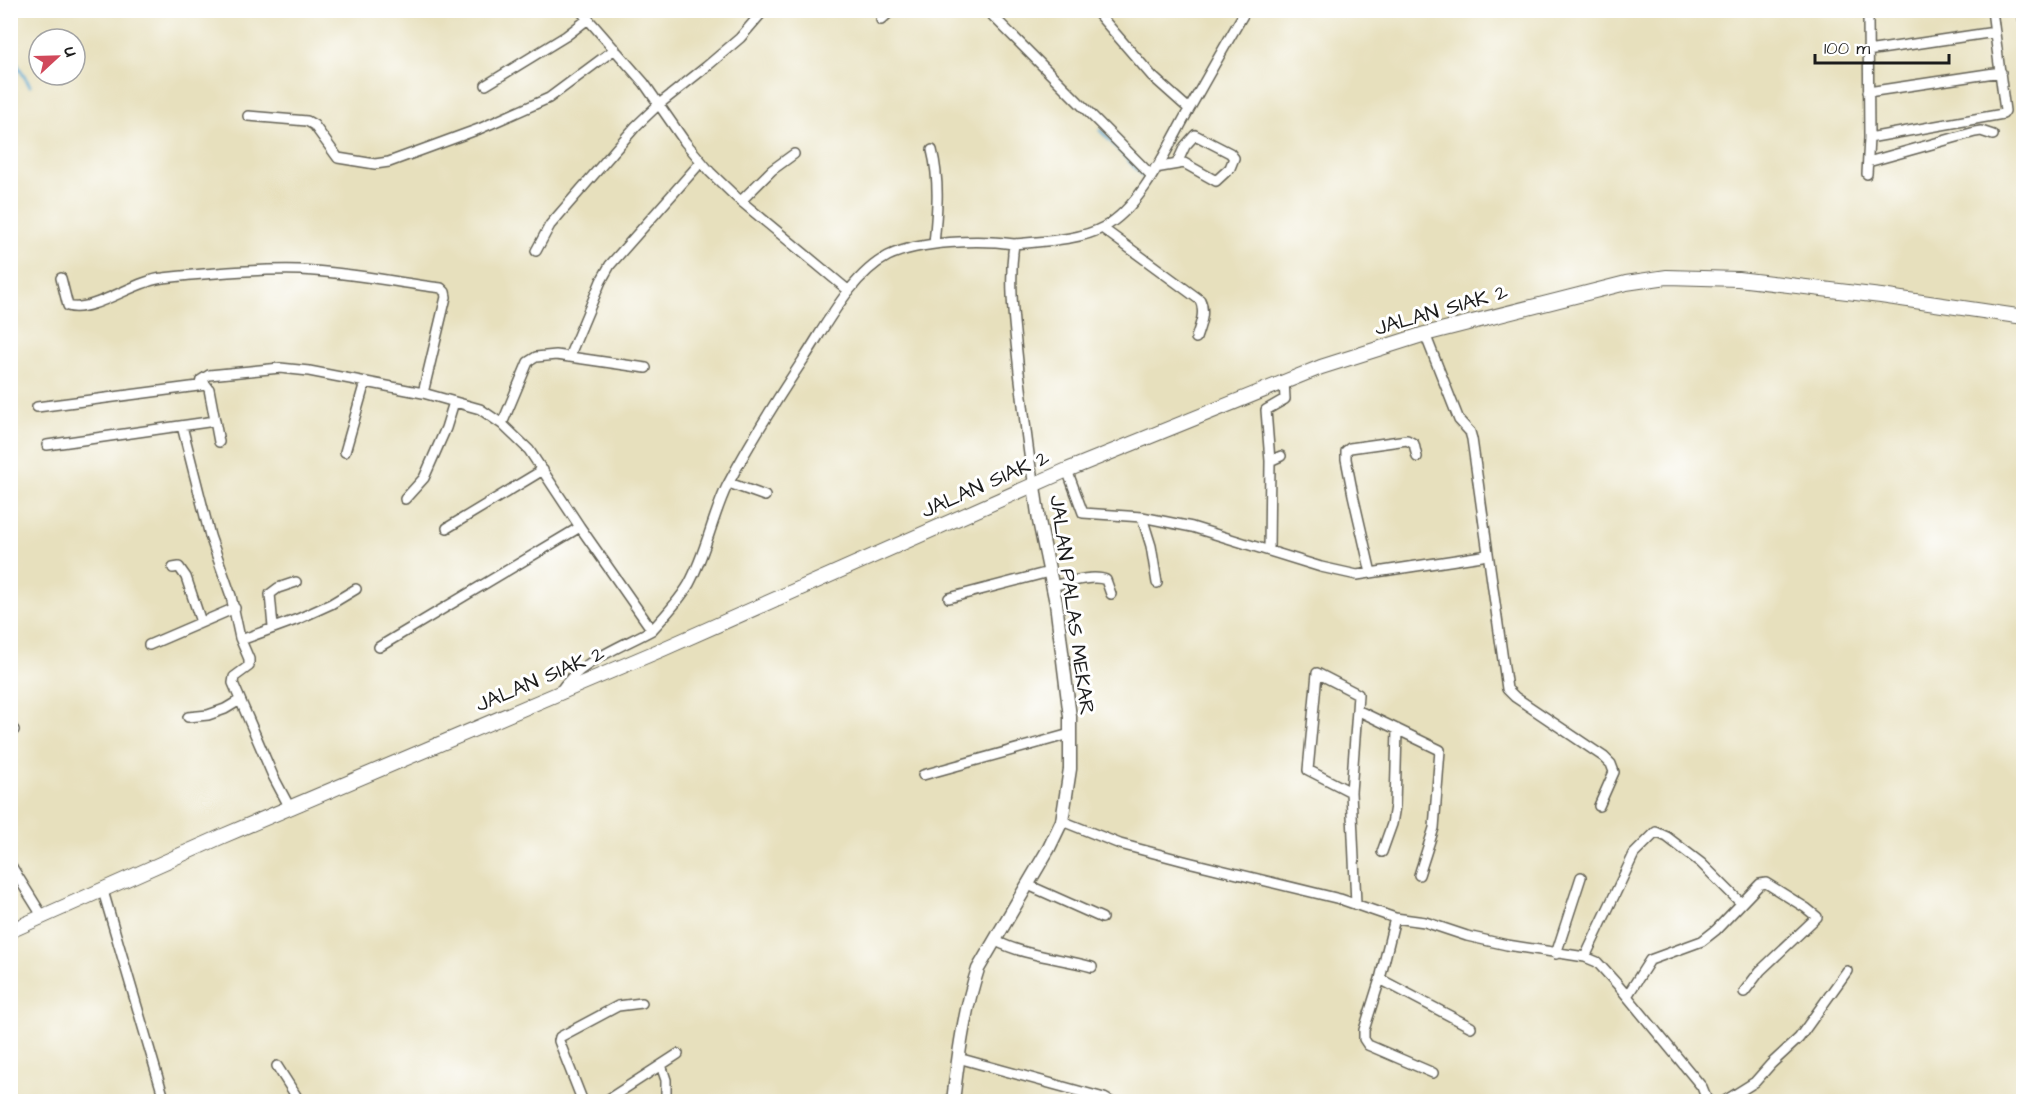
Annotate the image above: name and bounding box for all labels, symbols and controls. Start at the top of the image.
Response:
north arrow [27,27,87,87]
scale bar [1815,27,1948,65]
text: 100 m [1824,36,1870,61]
text: U [58,43,82,60]
street label: JALAN SIAK 2 [1371,277,1511,343]
street label: JALAN SIAK 2 [916,443,1054,525]
street label: JALAN PALAS MEKAR [1042,493,1102,717]
street label: JALAN SIAK 2 [471,639,609,719]

